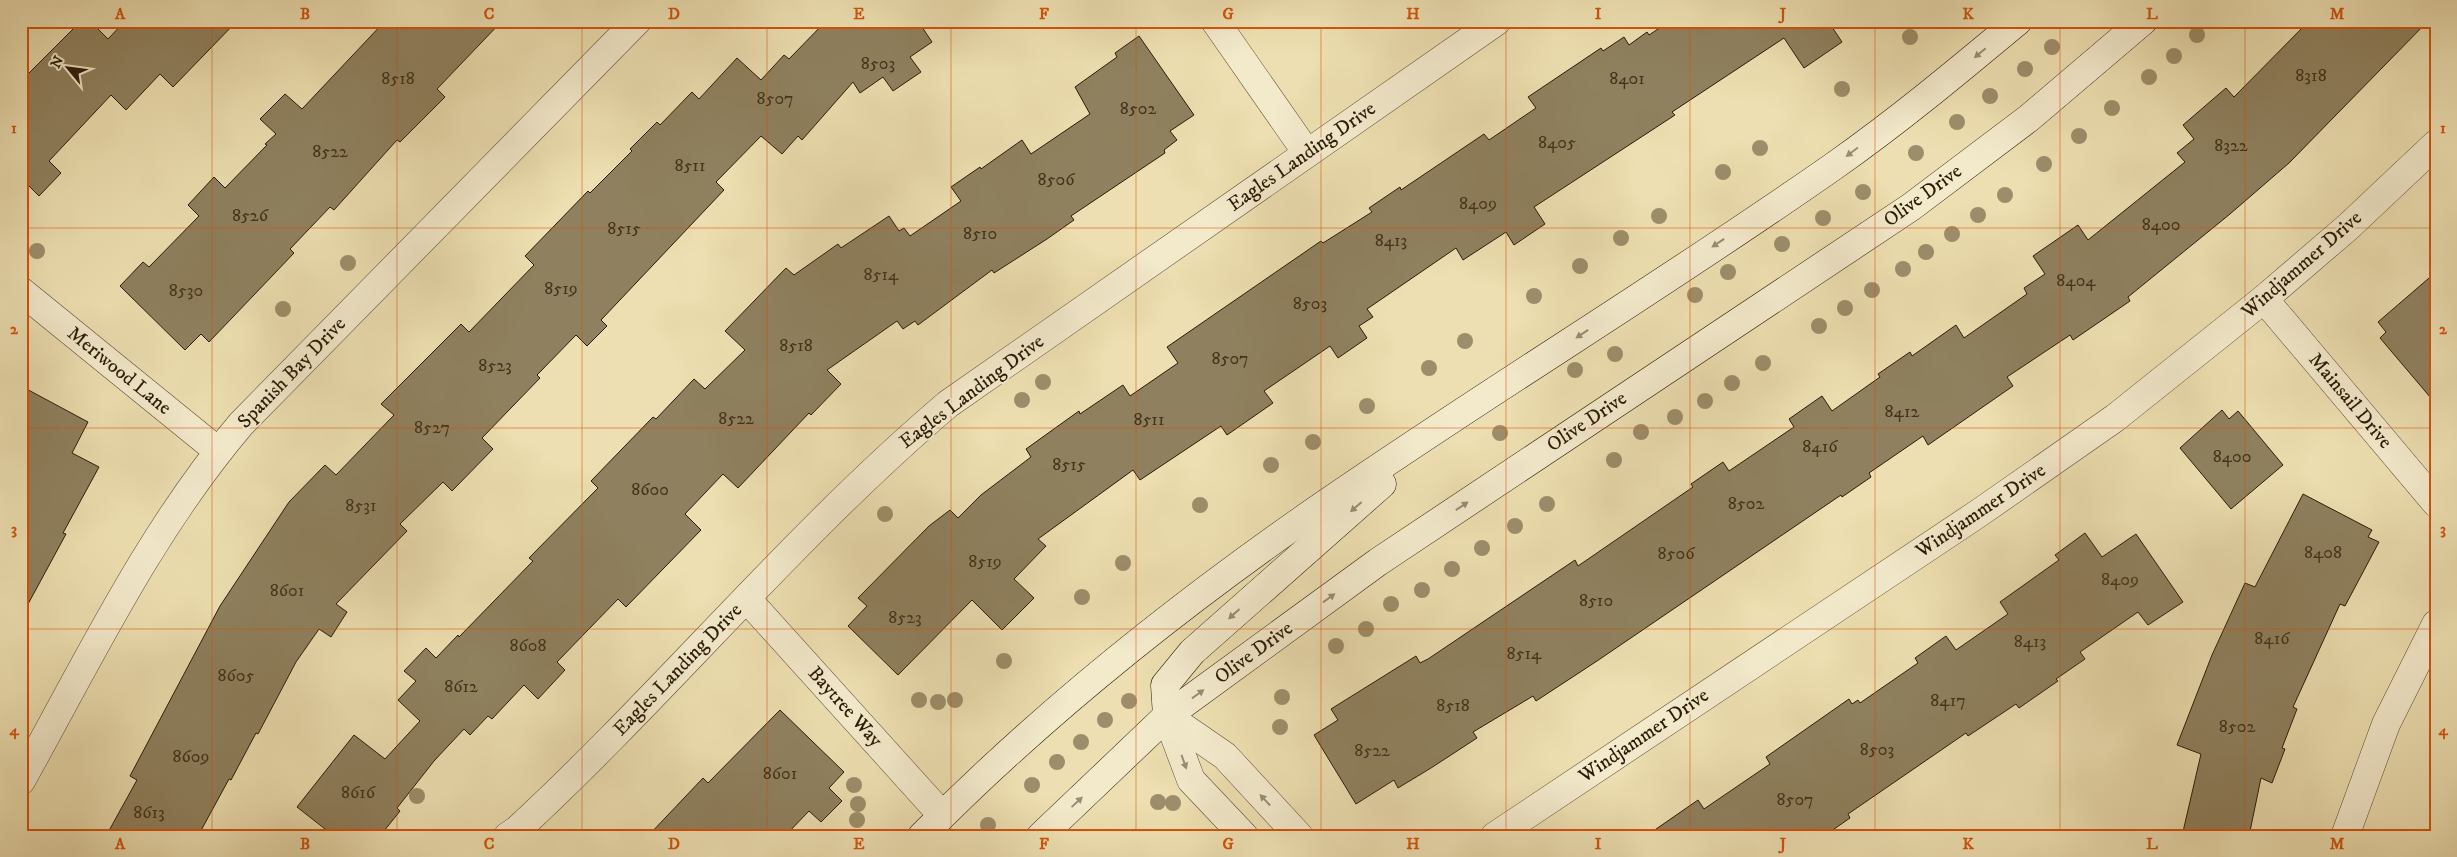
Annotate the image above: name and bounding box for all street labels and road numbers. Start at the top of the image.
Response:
street label: Eagles Landing Drive [1223,97,1381,217]
street label: Olive Drive [1879,159,1967,233]
street label: Windjammer Drive [2236,206,2367,325]
street label: Spanish Bay Drive [232,312,352,434]
street label: Meriwood Lane [62,321,176,421]
street label: Eagles Landing Drive [895,329,1049,455]
street label: Mainsail Drive [2303,348,2397,454]
street label: Olive Drive [1542,386,1632,458]
street label: Windjammer Drive [1910,458,2051,564]
street label: Eagles Landing Drive [608,598,748,742]
street label: Olive Drive [1210,616,1298,690]
street label: Baytree Way [802,661,888,753]
street label: Windjammer Drive [1573,683,1714,789]

